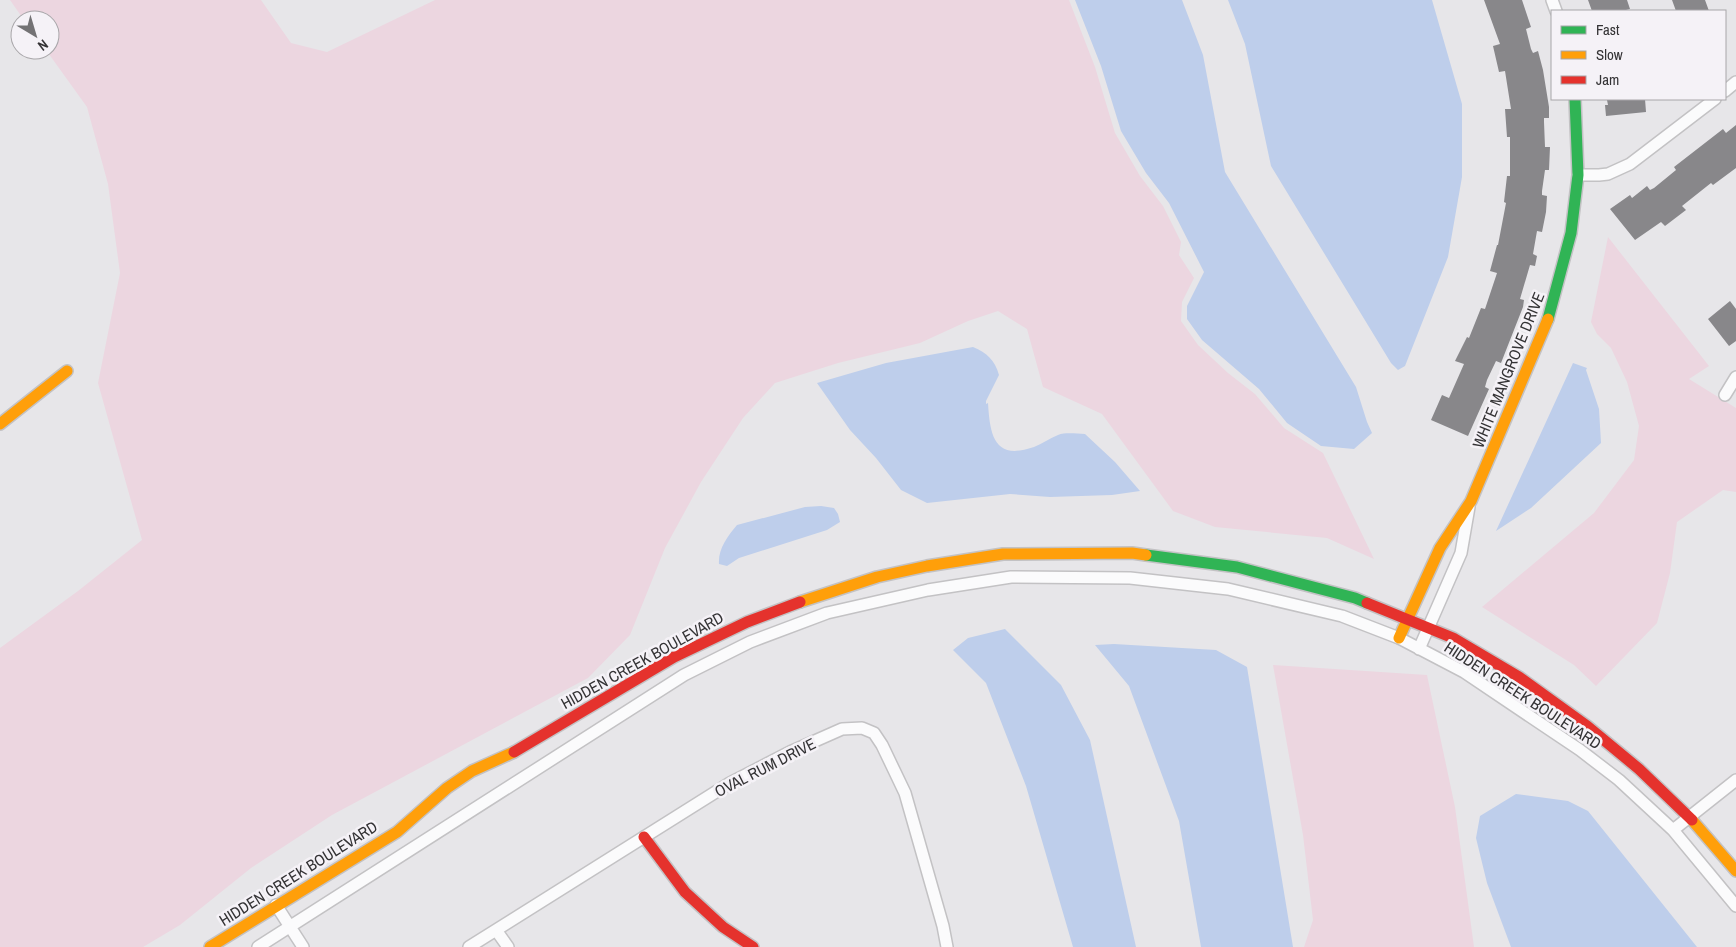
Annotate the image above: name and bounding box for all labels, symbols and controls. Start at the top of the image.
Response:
north arrow [10,10,60,60]
legend [1551,10,1726,100]
text: Fast [1596,19,1620,40]
text: N [34,36,52,55]
text: Slow [1596,44,1623,65]
text: Jam [1596,69,1619,90]
street label: WHITE MANGROVE DRIVE [1467,289,1549,451]
street label: HIDDEN CREEK BOULEVARD [557,606,727,714]
street label: HIDDEN CREEK BOULEVARD [1440,636,1606,754]
street label: OVAL RUM DRIVE [711,732,819,802]
street label: HIDDEN CREEK BOULEVARD [215,815,381,931]

